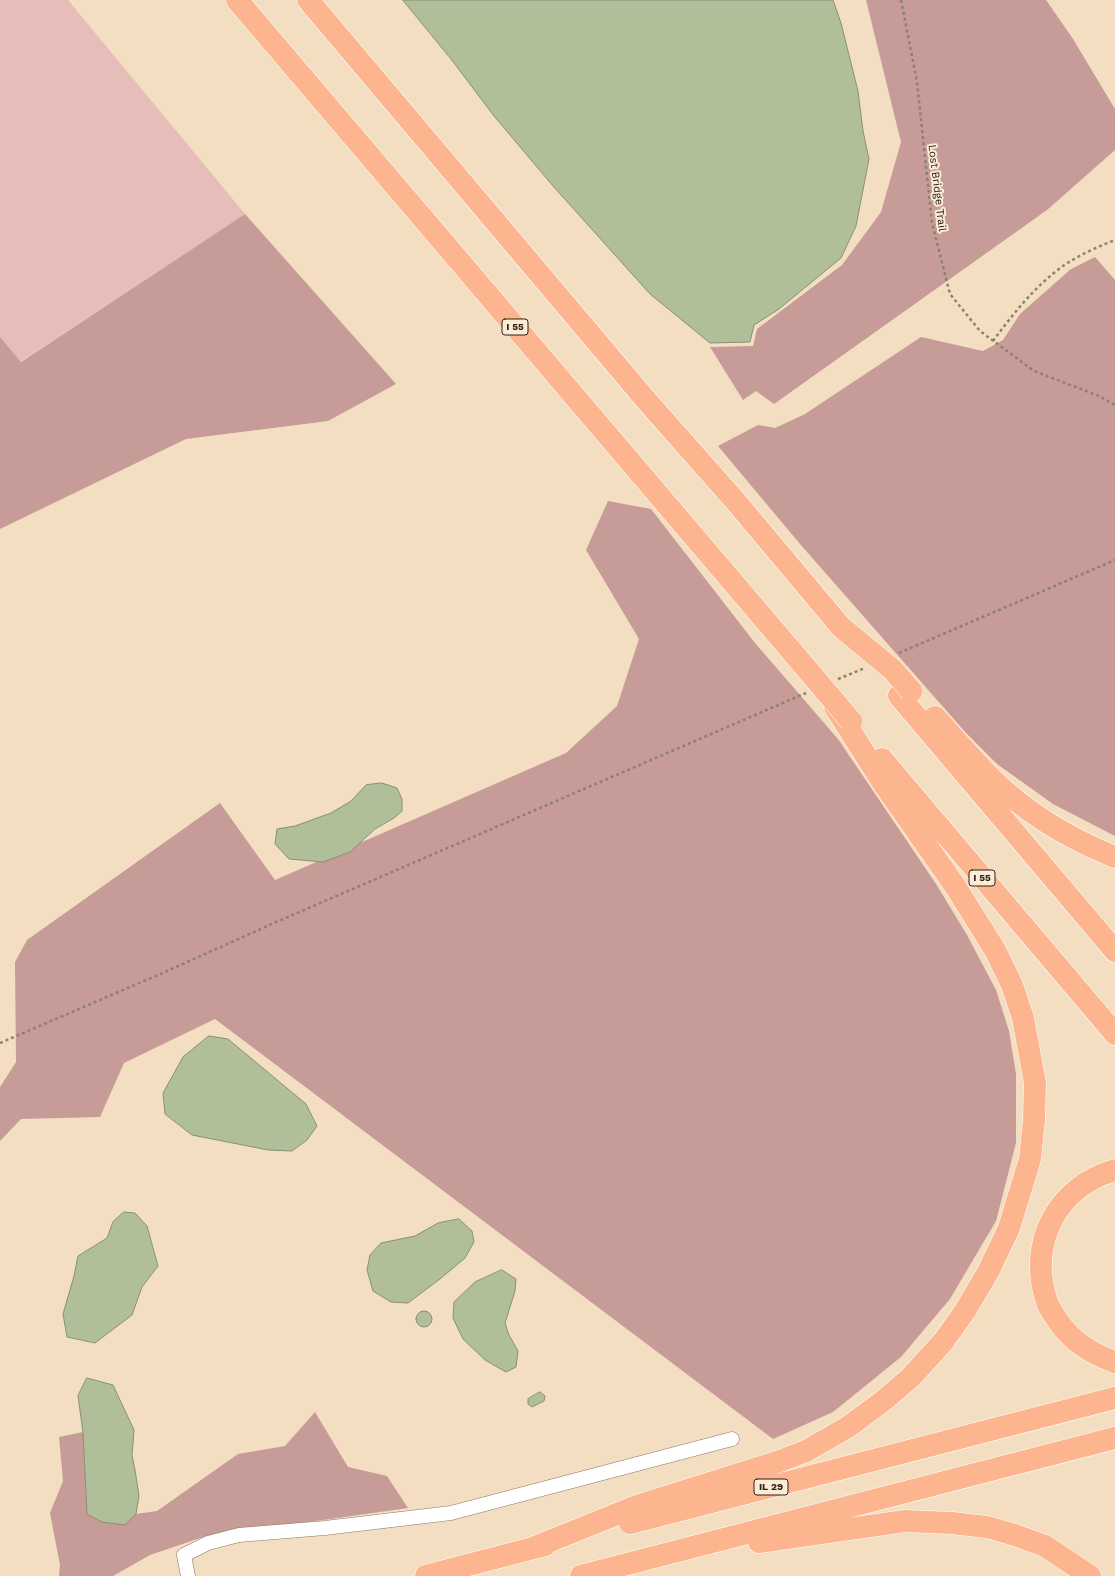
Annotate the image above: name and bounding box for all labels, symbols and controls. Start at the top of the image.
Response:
street label: Lost Bridge Trail [925,144,949,232]
road number: I 55 [502,319,528,335]
road number: I 55 [969,870,995,886]
road number: IL 29 [754,1479,788,1495]

